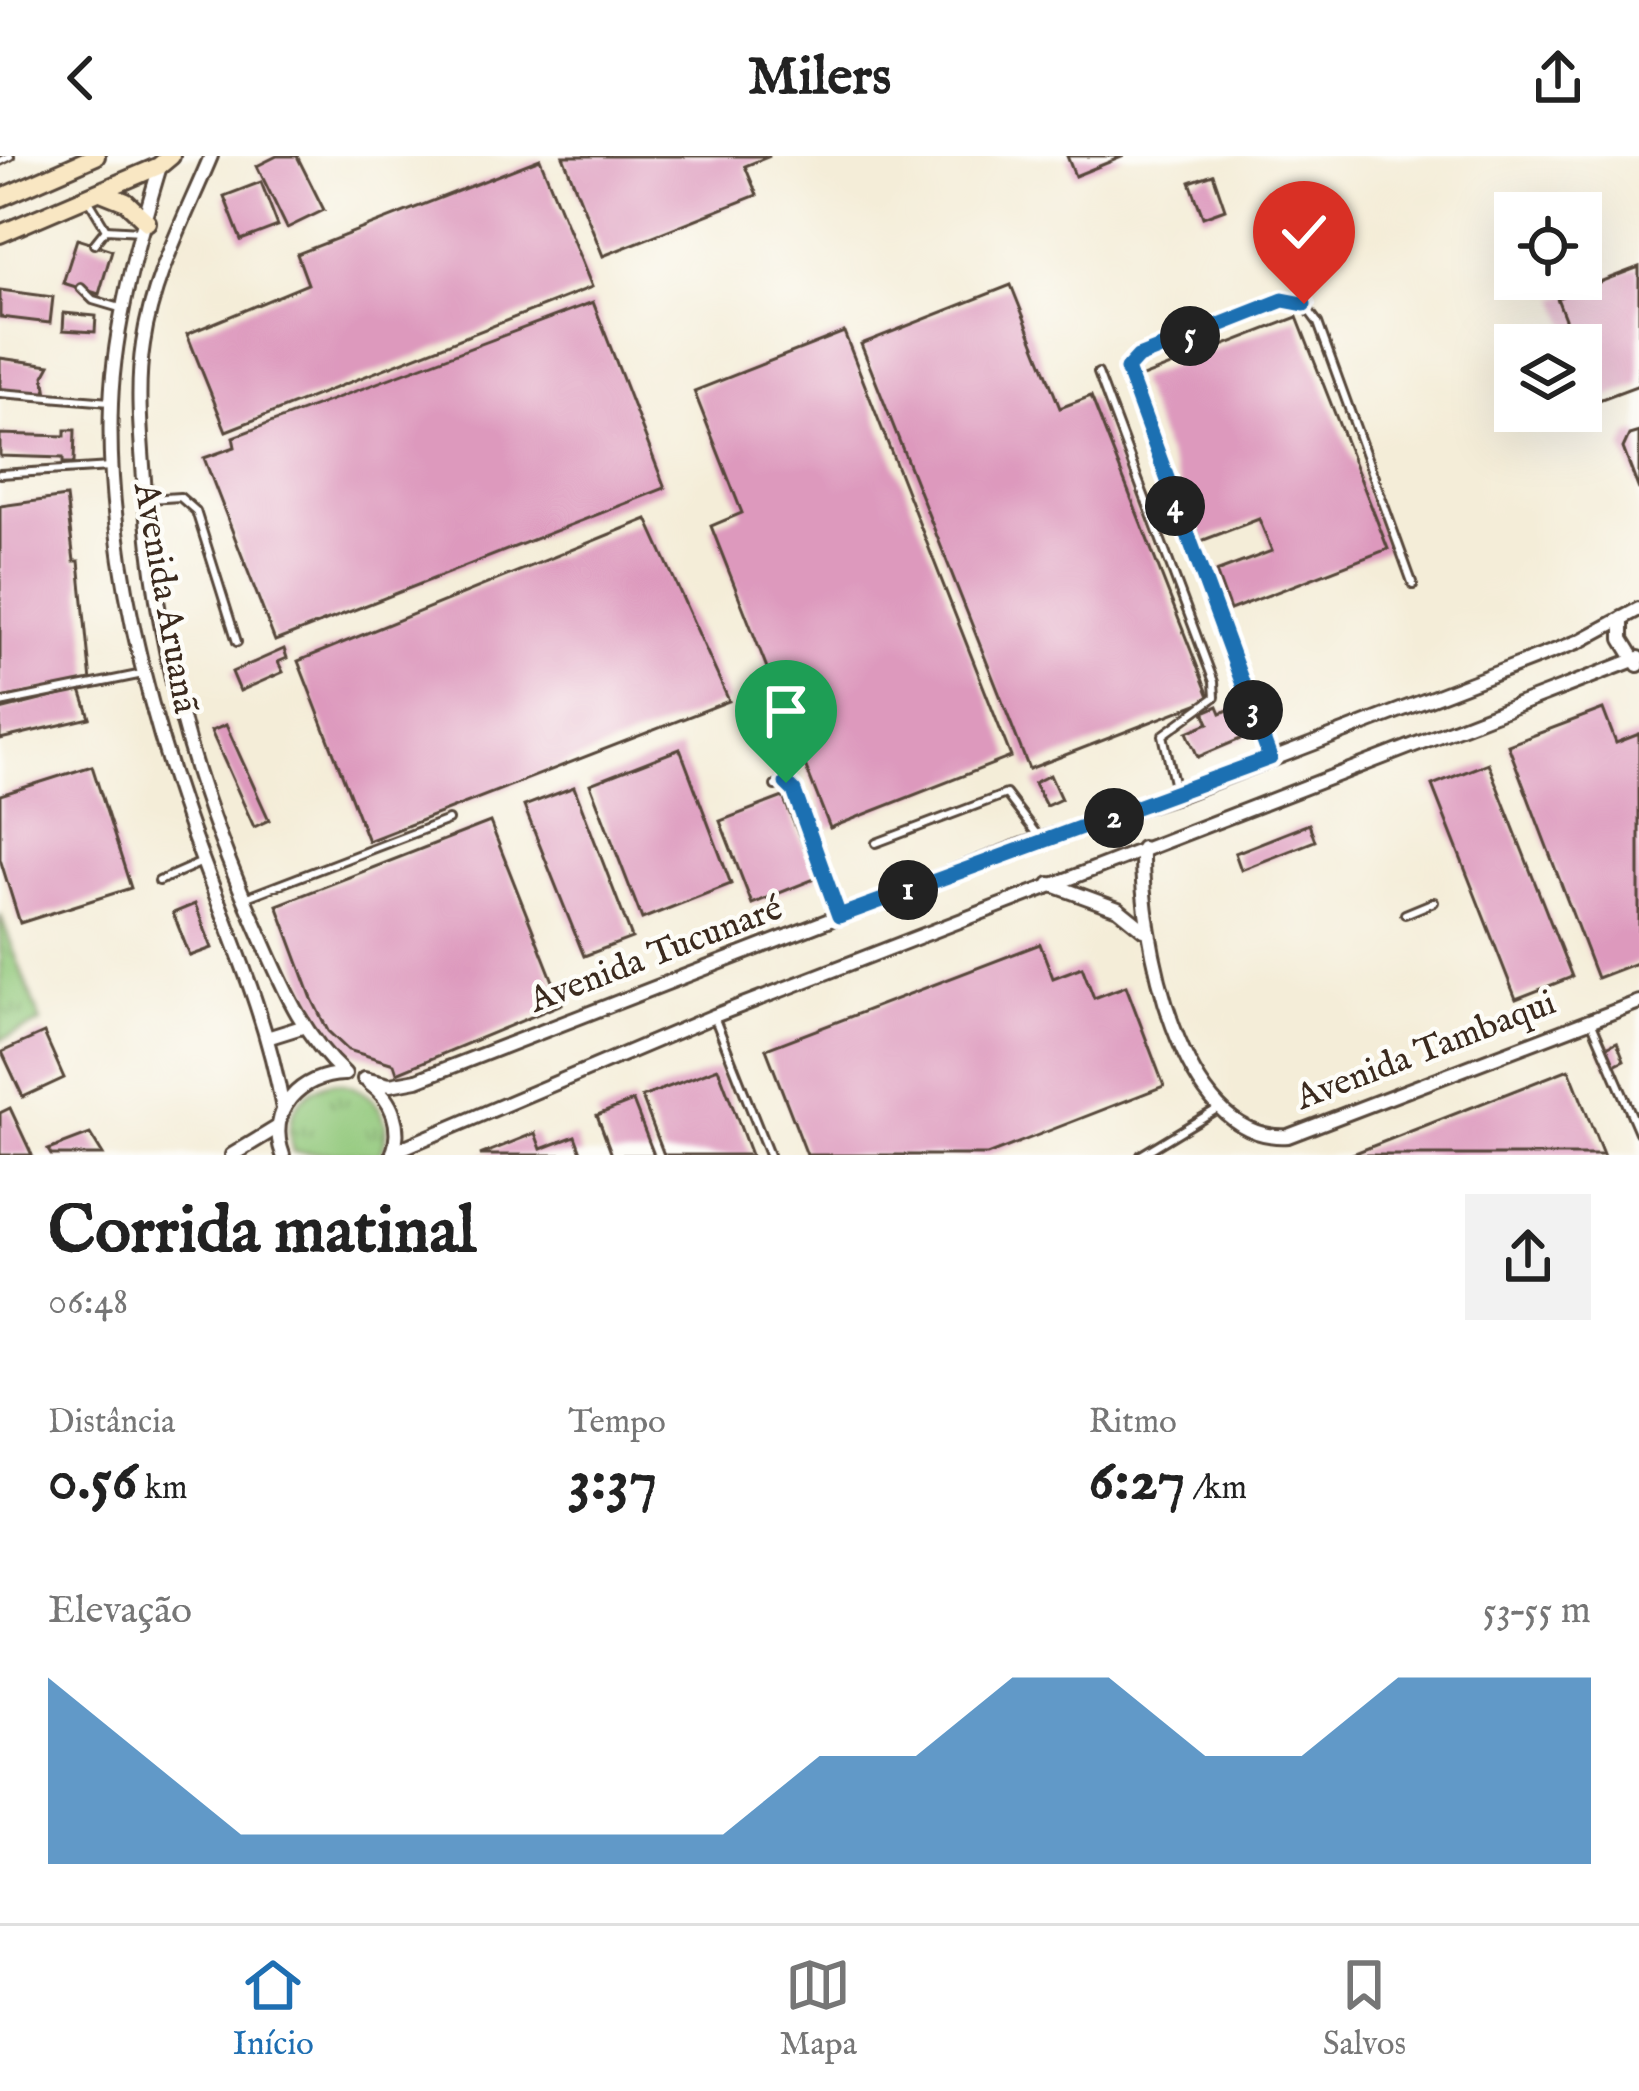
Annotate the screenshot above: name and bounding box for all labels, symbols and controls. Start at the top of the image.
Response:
text: Milers [748,44,891,113]
icon: back [48,45,114,111]
icon: share [1525,45,1591,111]
pin [1253,181,1355,304]
map controls [1494,192,1602,432]
button: locate [1494,192,1602,300]
icon: check [1271,199,1337,265]
pin: 5 [1160,306,1220,366]
text: 5 [1184,315,1196,357]
button: layers [1494,324,1602,432]
pin: 4 [1145,476,1205,536]
street label: Avenida Aruanã [122,478,208,717]
text: 4 [1167,485,1183,527]
pin [735,660,837,783]
icon: arrive [753,678,819,744]
pin: 3 [1223,680,1283,740]
text: 3 [1247,689,1259,731]
pin: 2 [1084,788,1144,848]
text: 2 [1106,797,1122,839]
pin: 1 [878,860,938,920]
text: 1 [902,869,914,911]
street label: Avenida Tucunaré [522,886,789,1025]
street label: Avenida Tambaqui [1289,980,1563,1122]
text: Corrida matinal [48,1191,476,1275]
button: share [1465,1194,1591,1320]
text: 06:48 [48,1278,128,1327]
text: Distância [48,1402,175,1444]
text: Tempo [568,1402,666,1444]
text: Ritmo [1089,1402,1177,1444]
text: 0.56 [48,1444,137,1520]
text: 3:37 [568,1444,657,1520]
text: 6:27 [1089,1444,1185,1520]
text: km [137,1468,188,1510]
text: /km [1185,1468,1247,1510]
text: Elevação [48,1587,192,1636]
text: 53–55 m [1482,1587,1591,1636]
tab: Início [233,1952,314,2066]
tab: Mapa [780,1952,857,2066]
tab: Salvos [1323,1952,1406,2066]

